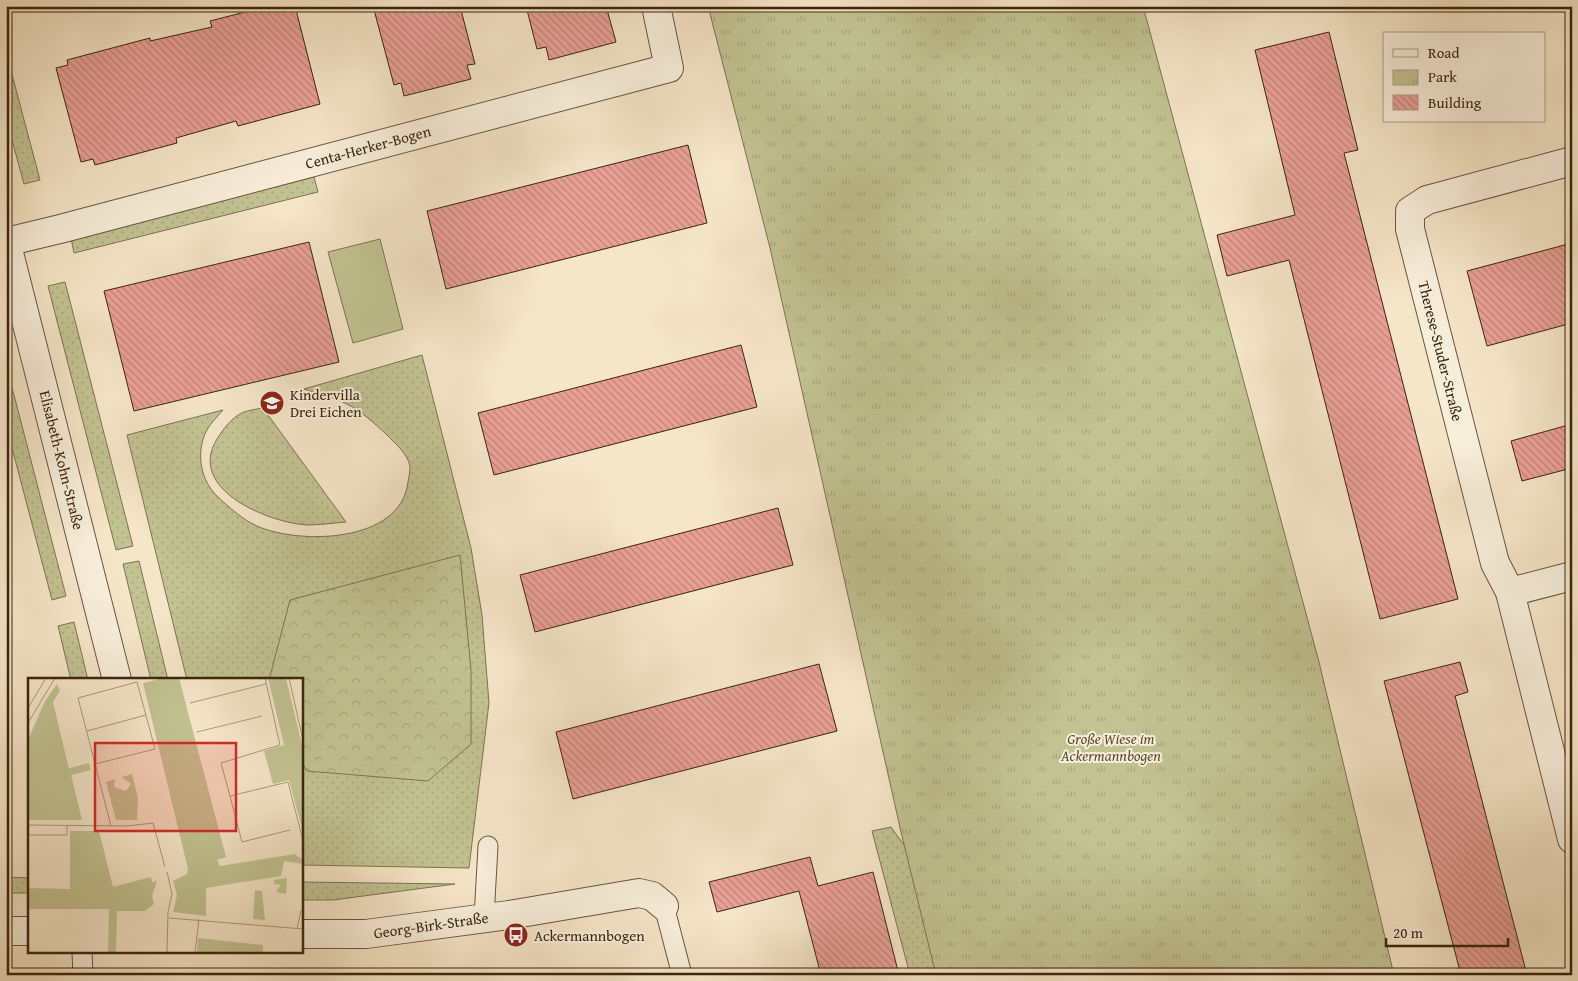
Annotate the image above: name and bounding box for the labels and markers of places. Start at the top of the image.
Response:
place label: Kindervilla Drei Eichen [290,384,362,422]
school or university icon: Kindervilla Drei Eichen [259,390,285,416]
bus stop icon: Ackermannbogen [503,922,529,948]
place label: Ackermannbogen [534,925,645,946]

